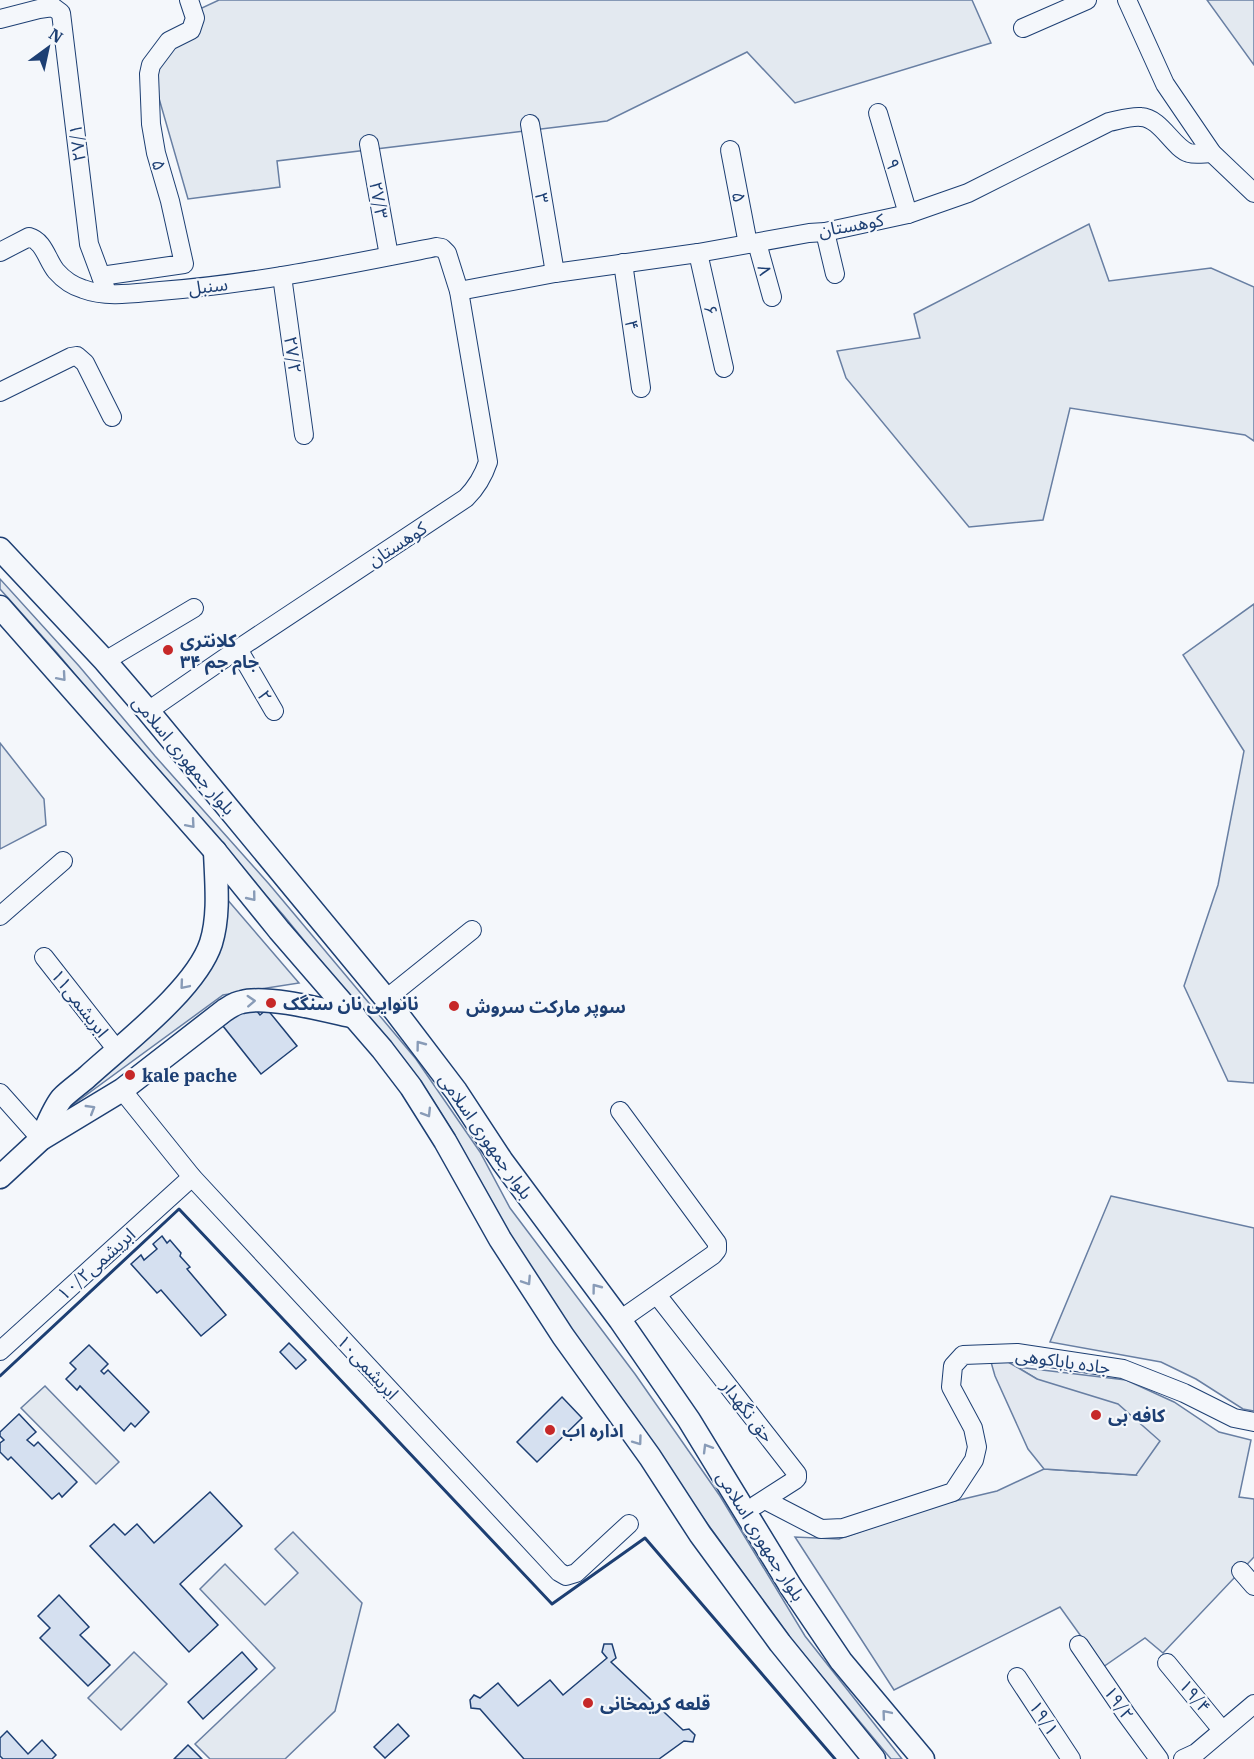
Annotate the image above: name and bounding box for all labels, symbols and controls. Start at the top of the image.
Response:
north arrow [18,18,78,78]
text: N [45,24,67,47]
street label: ۲۷/۱ [63,123,91,163]
street label: ۹ [880,156,906,172]
street label: ۵ [147,157,171,173]
street label: ۲۷/۳ [364,180,394,220]
street label: ۵ [727,190,751,204]
street label: ۳ [530,191,554,205]
street label: کوهستان [817,208,886,242]
street label: ۸ [753,262,777,278]
street label: سنبل [187,272,229,300]
street label: ۶ [699,302,723,318]
street label: ۴ [620,318,644,332]
street label: ۲۷/۲ [279,335,307,375]
street label: کوهستان [363,516,431,572]
place label: کلانتری ۳۴ جام جم [180,629,259,675]
marker: کلانتری ۳۴ جام جم [161,643,175,657]
one-way arrow [55,670,66,681]
street label: ۲ [252,686,278,706]
street label: بلوار جمهوری اسلامی [127,691,241,819]
one-way arrow [184,817,195,828]
one-way arrow [244,890,255,901]
street label: ابریشمی۱۱ [46,964,114,1042]
one-way arrow [181,978,192,989]
place label: نانوایی نان سنگک [283,992,419,1015]
one-way arrow [247,995,256,1008]
place label: سوپر مارکت سروش [466,995,626,1018]
marker: نانوایی نان سنگک [264,996,278,1010]
marker: سوپر مارکت سروش [447,999,461,1013]
one-way arrow [417,1040,428,1051]
place label: kale pache [142,1064,237,1087]
marker: kale pache [123,1068,137,1082]
street label: بلوار جمهوری اسلامی [434,1068,538,1204]
one-way arrow [85,1105,95,1116]
one-way arrow [420,1107,432,1117]
street label: ۱۰/۲ابریشمی [52,1223,140,1305]
one-way arrow [519,1274,530,1285]
one-way arrow [593,1283,604,1294]
street label: ابریشمی۱۰ [332,1330,404,1404]
street label: جاده باباکوهی [1014,1343,1112,1379]
street label: حق نگهدار [716,1374,780,1447]
place label: کافه بی [1108,1404,1166,1427]
marker: کافه بی [1089,1408,1103,1422]
place label: اداره اب [562,1419,624,1442]
marker: اداره اب [543,1423,557,1437]
one-way arrow [631,1434,642,1445]
one-way arrow [702,1444,714,1454]
street label: بلوار جمهوری اسلامی [712,1467,810,1605]
street label: ۱۹/۴ [1174,1674,1216,1718]
street label: ۱۹/۲ [1099,1681,1139,1725]
place label: قلعه کریمخانی [600,1692,710,1715]
marker: قلعه کریمخانی [581,1696,595,1710]
street label: ۱۹/۱ [1024,1696,1064,1740]
one-way arrow [882,1710,893,1721]

